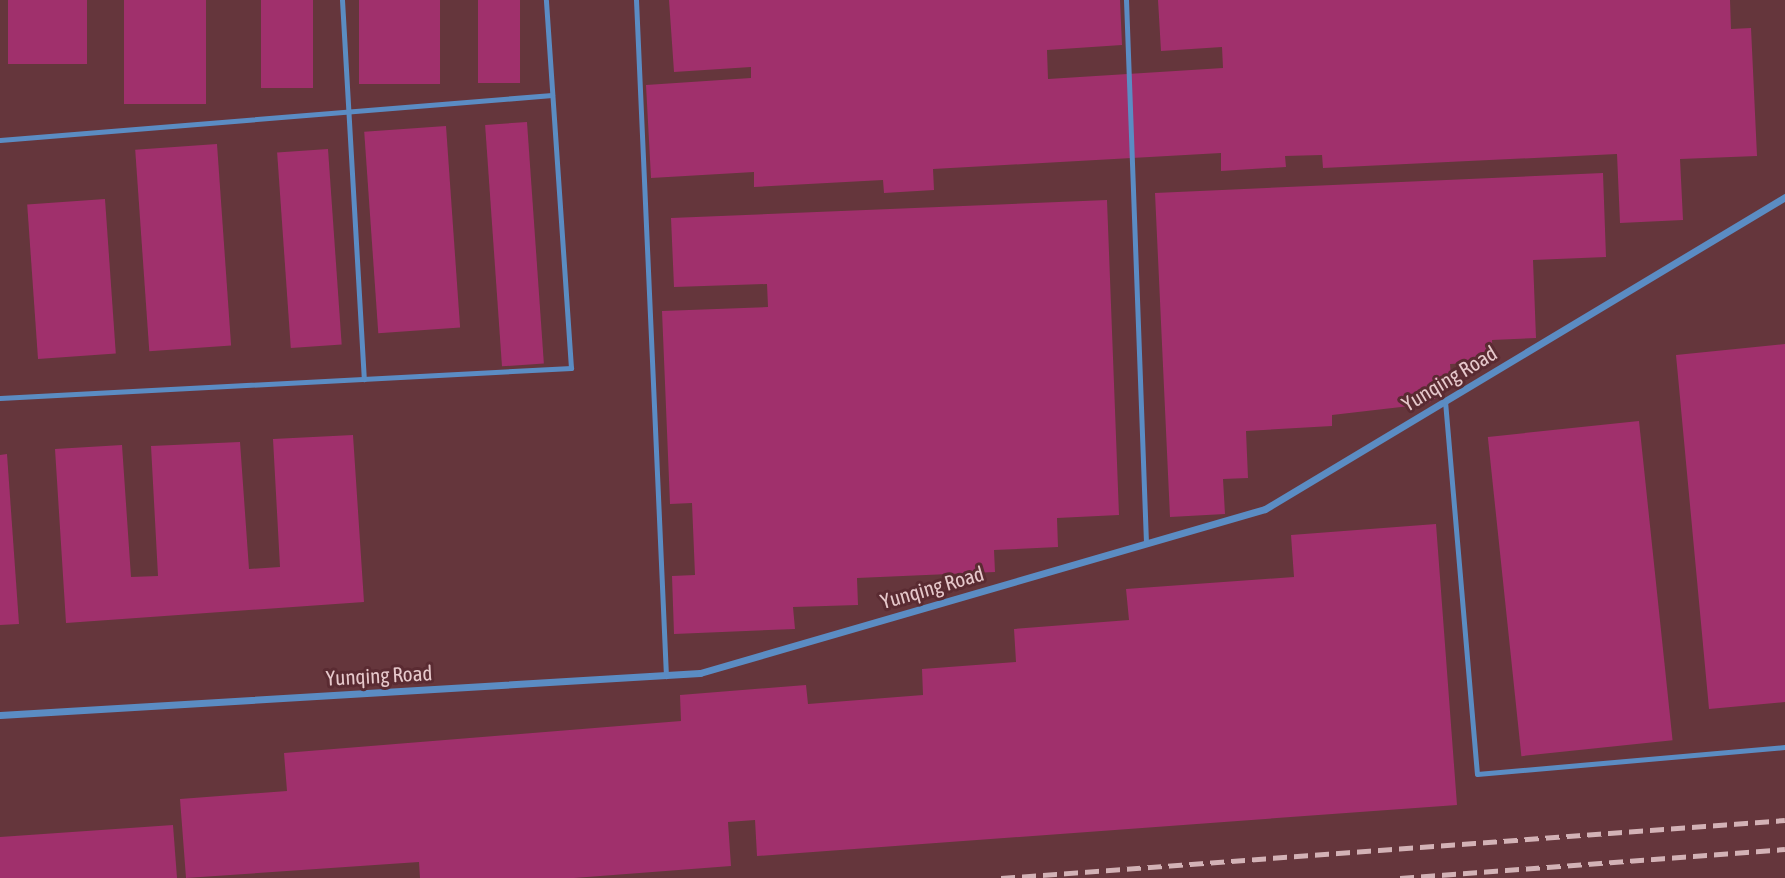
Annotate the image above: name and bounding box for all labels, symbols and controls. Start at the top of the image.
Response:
street label: Yunqing Road [1397,340,1501,416]
street label: Yunqing Road [877,560,987,614]
street label: Yunqing Road [325,660,433,690]

